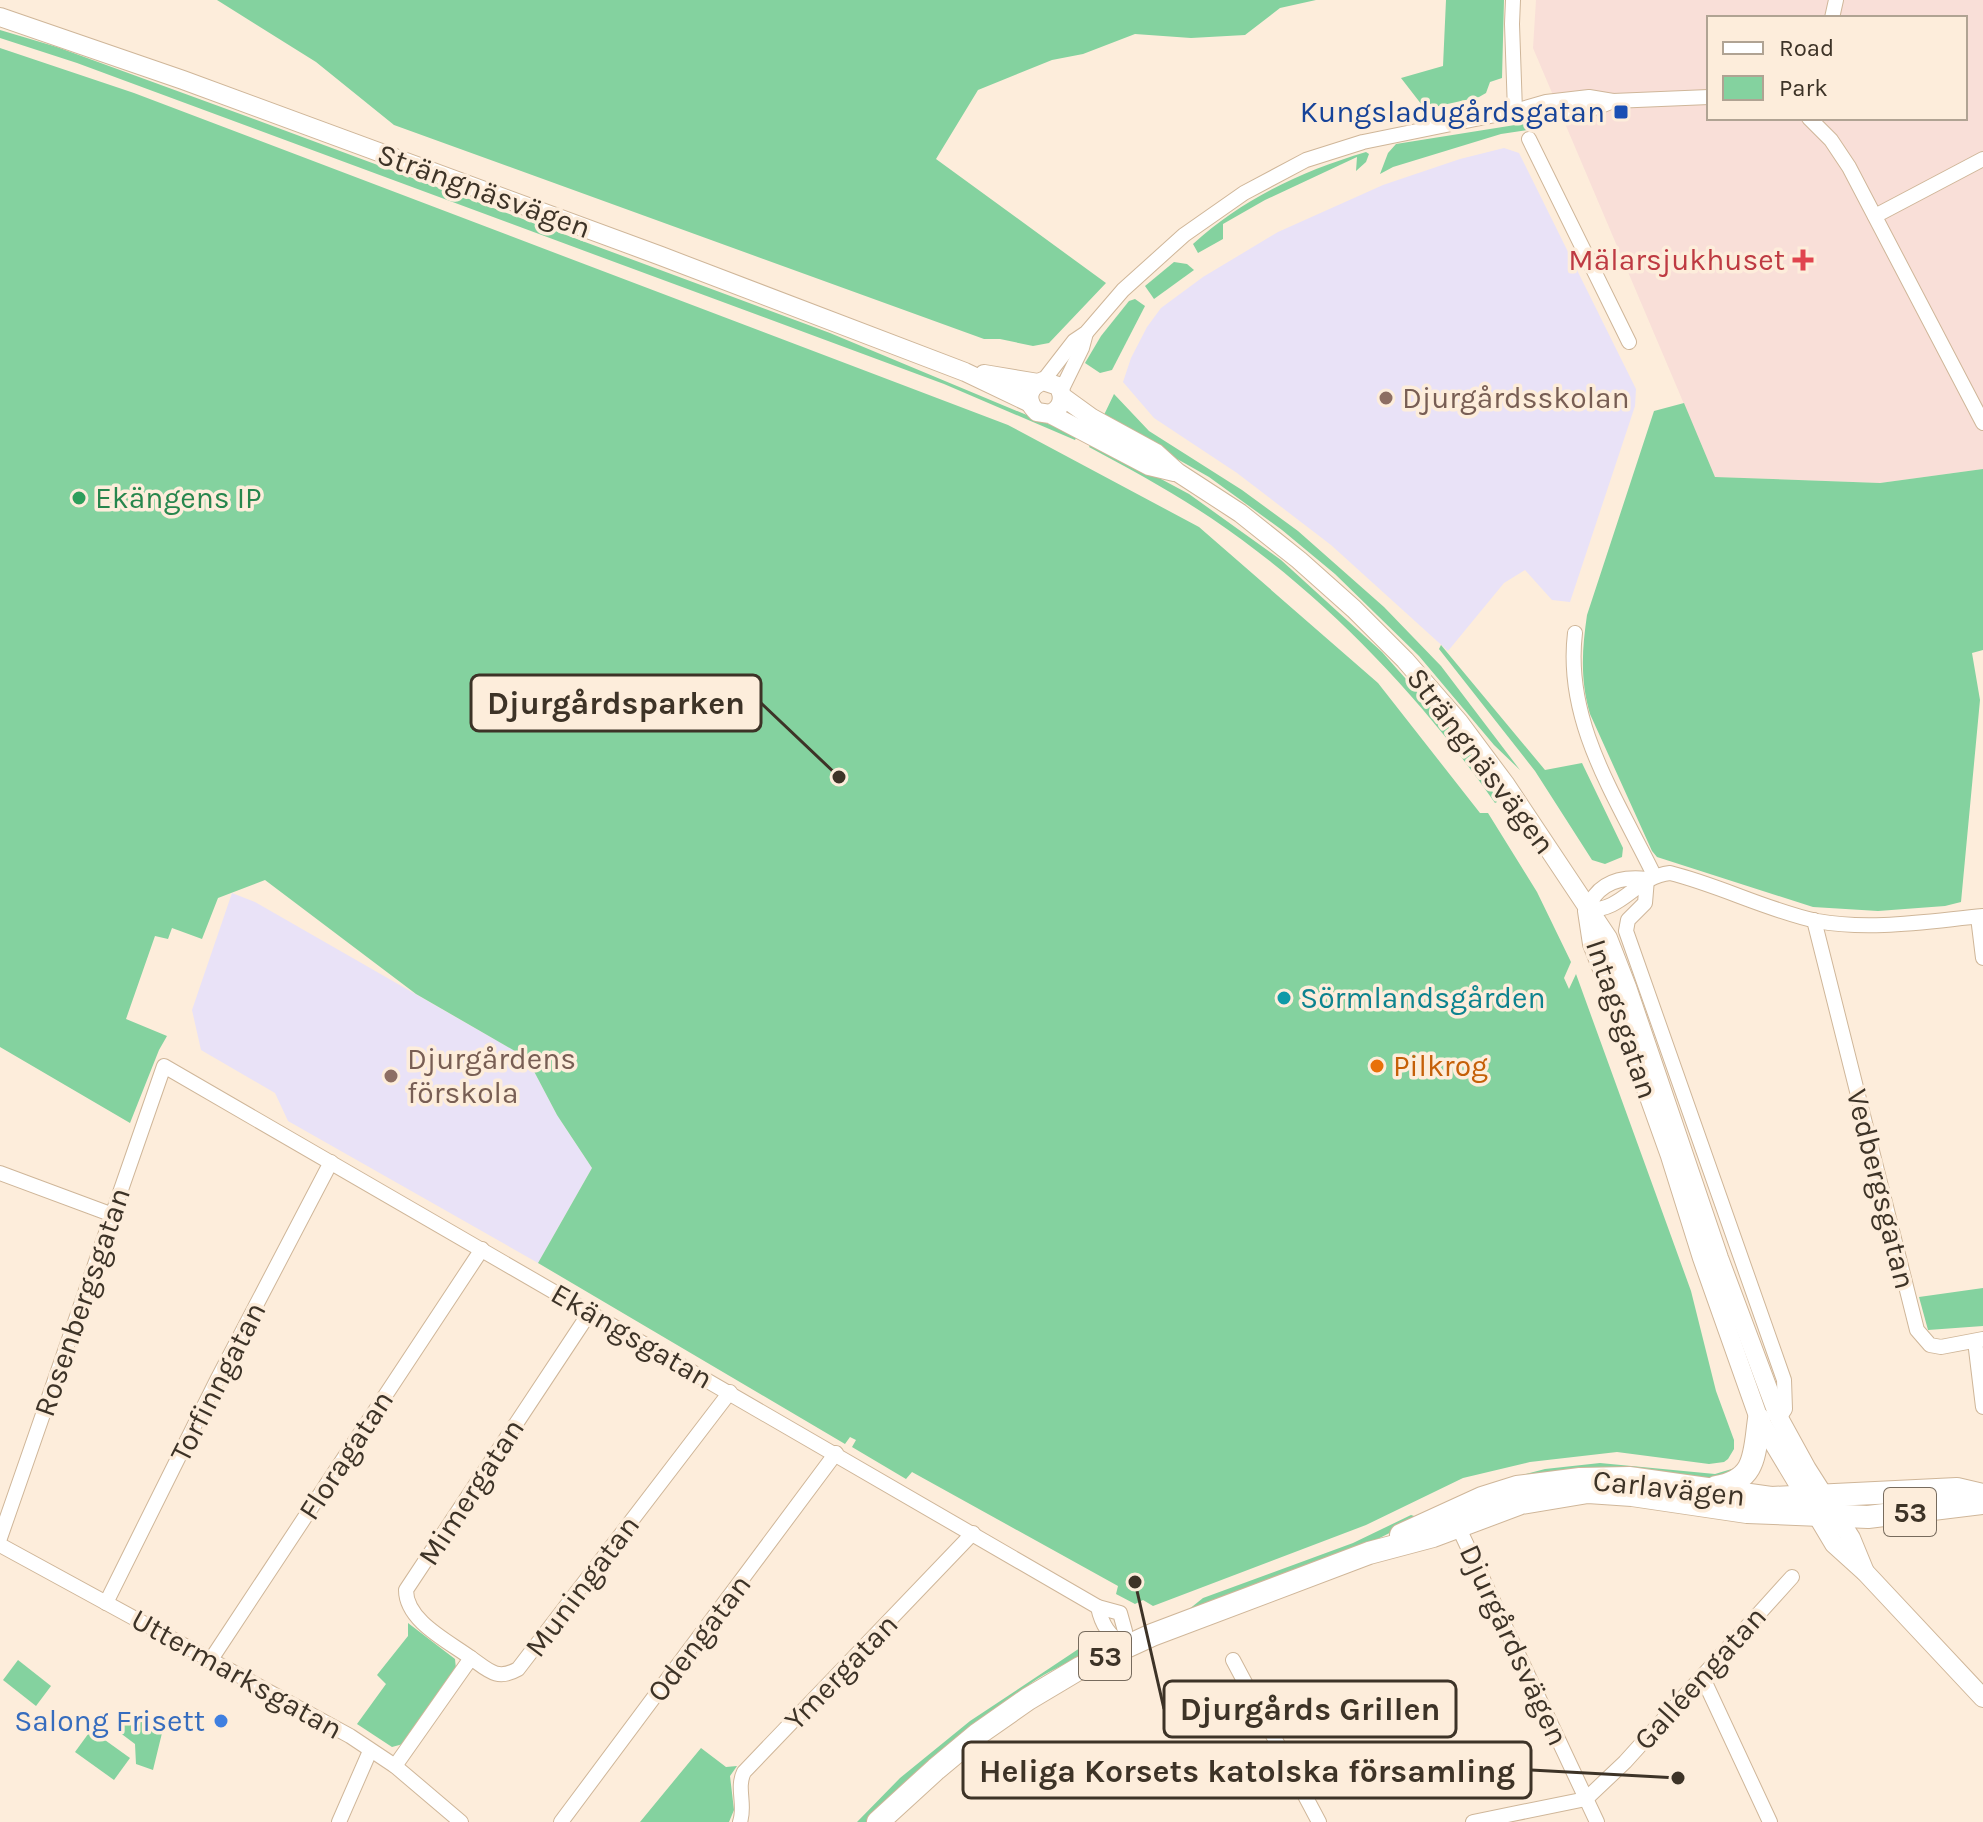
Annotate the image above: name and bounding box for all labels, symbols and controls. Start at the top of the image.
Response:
legend [1707,16,1967,120]
text: Road [1779,34,1834,62]
text: Park [1779,74,1828,102]
place label: Kungsladugårdsgatan [1300,94,1605,130]
marker: Kungsladugårdsgatan [1612,103,1630,121]
street label: Strängnäsvägen [372,136,596,246]
place label: Mälarsjukhuset [1568,242,1785,278]
marker: Mälarsjukhuset [1792,249,1814,271]
place label: Djurgårdsskolan [1402,380,1630,416]
marker: Djurgårdsskolan [1377,389,1395,407]
place label: Ekängens IP [95,480,262,516]
marker: Ekängens IP [70,489,88,507]
street label: Strängnäsvägen [1399,661,1563,861]
callout: Djurgårdsparken [471,675,761,731]
text: Djurgårdsparken [487,685,745,722]
street label: Intagsgatan [1578,934,1666,1104]
place label: Sörmlandsgården [1300,980,1546,1016]
marker: Sörmlandsgården [1275,989,1293,1007]
place label: Djurgårdens förskola [407,1041,576,1111]
place label: Pilkrog [1393,1048,1488,1084]
marker: Pilkrog [1368,1057,1386,1075]
marker: Djurgårdens förskola [382,1067,400,1085]
street label: Vedbergsgatan [1839,1085,1923,1293]
street label: Rosenbergsgatan [26,1183,138,1421]
street label: Ekängsgatan [545,1275,719,1397]
street label: Torfinngatan [162,1296,274,1468]
street label: Floragatan [291,1383,401,1527]
street label: Mimergatan [410,1412,532,1572]
street label: Carlavägen [1591,1462,1747,1514]
road number: 53 [1884,1488,1936,1536]
street label: Muningatan [517,1508,647,1664]
street label: Djurgårdsvägen [1452,1539,1576,1751]
street label: Odengatan [639,1567,759,1709]
street label: Galléengatan [1626,1599,1774,1757]
street label: Uttermarksgatan [125,1601,349,1747]
street label: Ymergatan [777,1606,905,1738]
road number: 53 [1079,1632,1131,1680]
callout: Djurgårds Grillen [1164,1681,1456,1737]
text: Djurgårds Grillen [1180,1691,1440,1728]
place label: Salong Frisett [14,1703,205,1739]
marker: Salong Frisett [212,1712,230,1730]
callout: Heliga Korsets katolska församling [963,1742,1531,1798]
text: Heliga Korsets katolska församling [979,1753,1515,1790]

